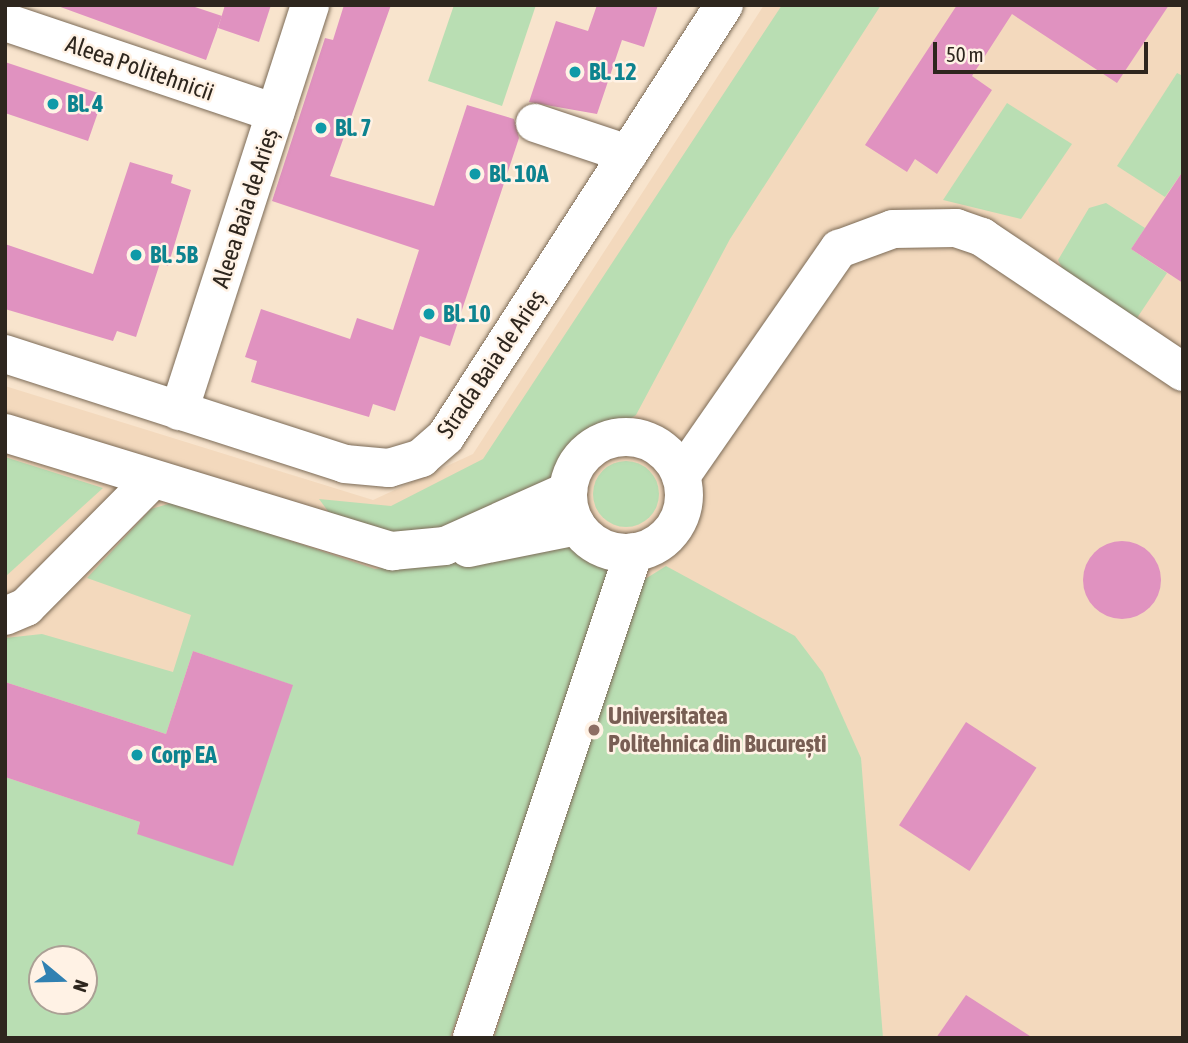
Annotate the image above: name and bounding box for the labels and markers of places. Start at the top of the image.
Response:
place label: Bl. 12 [589,58,637,86]
marker: Bl. 12 [567,64,583,80]
place label: Bl. 4 [67,90,104,118]
marker: Bl. 4 [45,96,61,112]
place label: Bl. 7 [335,114,372,142]
marker: Bl. 7 [313,120,329,136]
place label: Bl. 10A [489,160,549,188]
marker: Bl. 10A [467,166,483,182]
place label: Bl. 5B [150,241,198,269]
marker: Bl. 5B [128,247,144,263]
place label: Bl. 10 [443,300,491,328]
marker: Bl. 10 [421,306,437,322]
place label: Universitatea Politehnica din București [608,702,827,758]
marker: Universitatea Politehnica din București [586,722,602,738]
place label: Corp EA [151,741,217,769]
marker: Corp EA [129,747,145,763]

